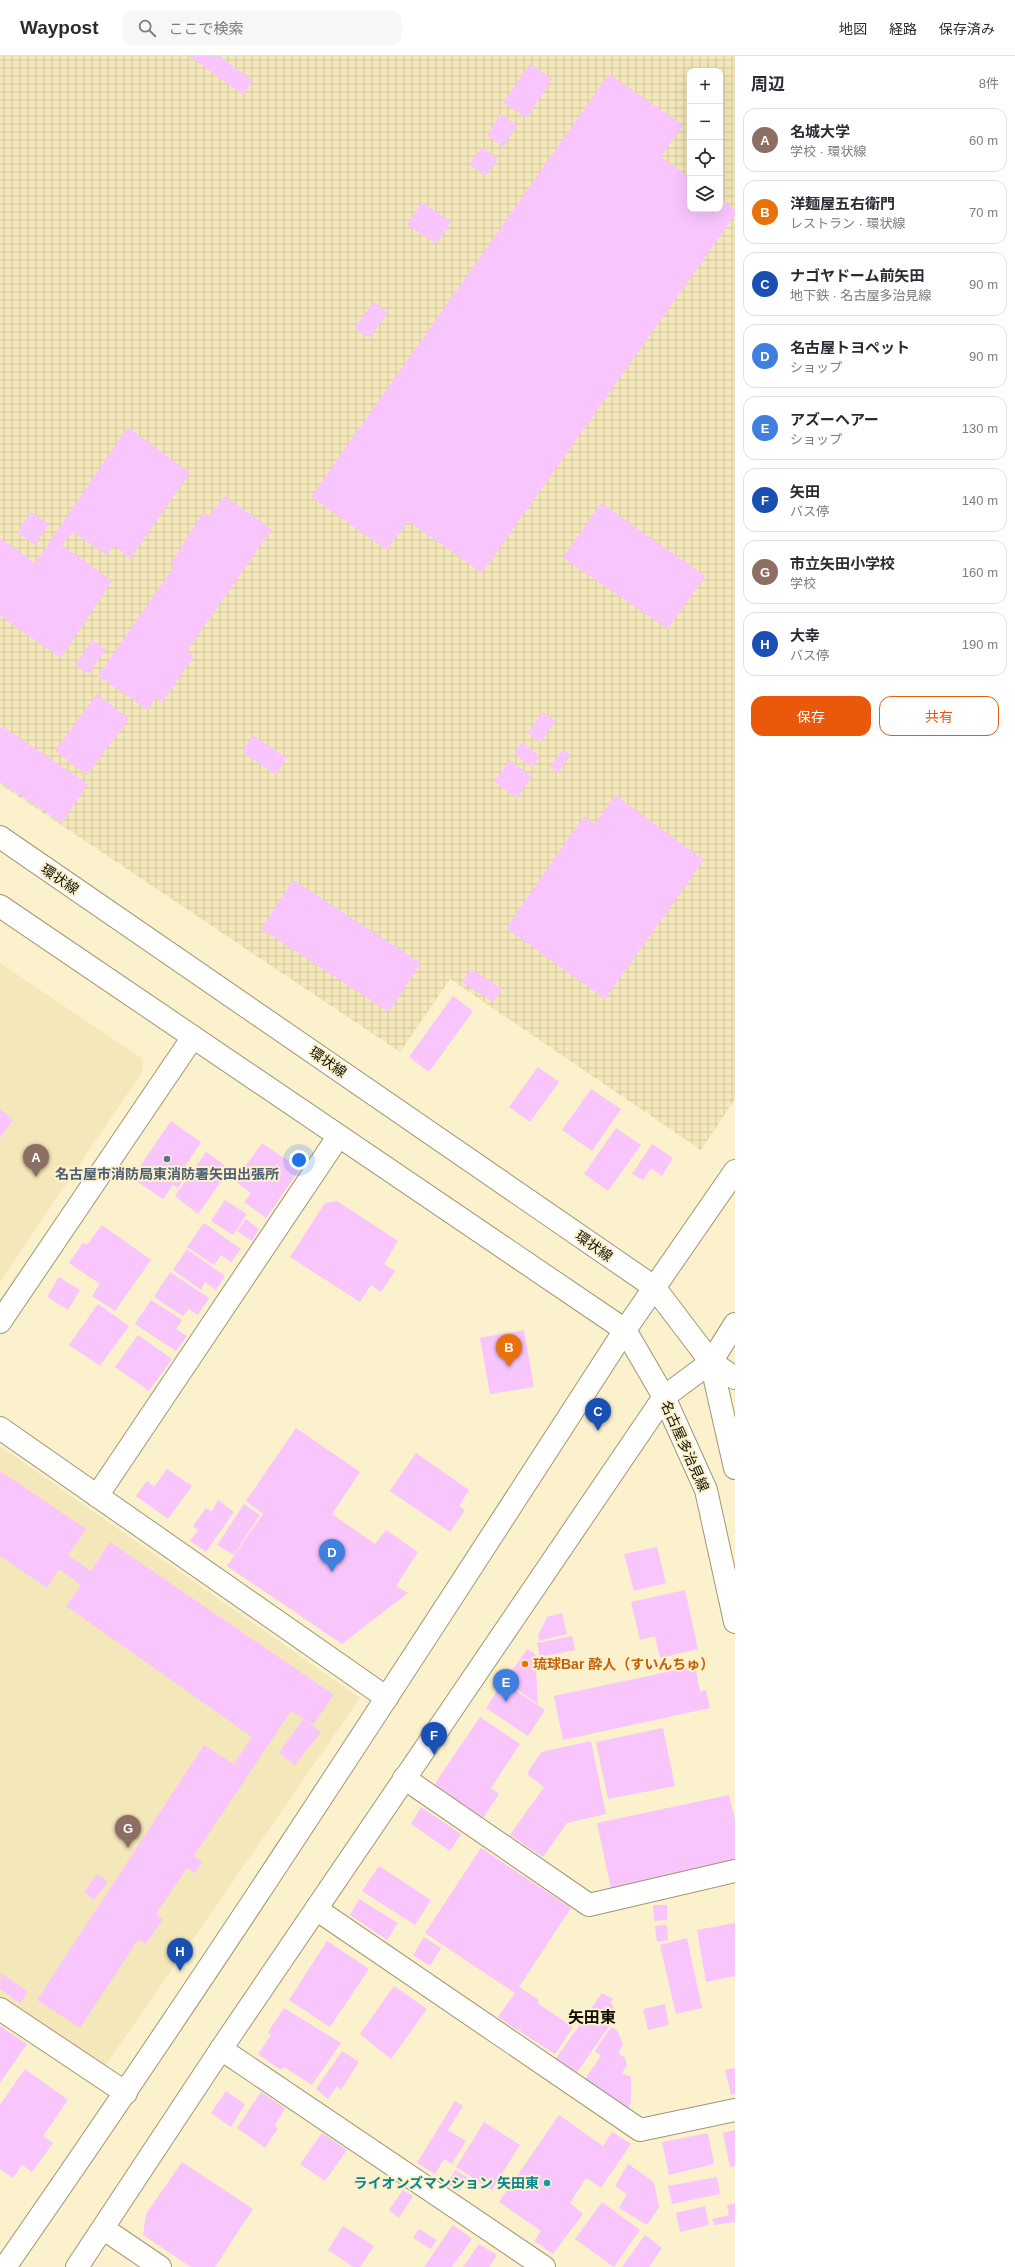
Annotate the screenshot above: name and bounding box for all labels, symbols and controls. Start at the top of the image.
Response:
search box [122,10,402,46]
text: Waypost [20,17,98,38]
icon: search [136,17,158,39]
text: ここで検索 [168,20,243,37]
text: 地図 [839,21,867,37]
text: 経路 [889,21,917,37]
text: 保存済み [939,21,995,37]
map controls [687,68,723,212]
button: + [687,68,723,104]
text: 周辺 [751,75,785,94]
text: 8件 [979,76,999,91]
button: − [687,104,723,140]
text: 名城大学 [790,123,850,140]
text: A [760,133,770,148]
text: 60 m [969,133,998,148]
button: locate [687,140,723,176]
text: 学校 · 環状線 [790,144,867,159]
button: layers [687,176,723,212]
text: 洋麺屋五右衛門 [790,195,895,212]
text: B [760,205,770,220]
text: 70 m [969,205,998,220]
text: レストラン · 環状線 [790,216,906,231]
text: ナゴヤドーム前矢田 [790,267,925,284]
text: C [760,277,770,292]
text: 90 m [969,277,998,292]
text: 地下鉄 · 名古屋多治見線 [790,288,932,303]
text: 名古屋トヨペット [790,339,910,356]
text: D [760,349,770,364]
text: 90 m [969,349,998,364]
text: ショップ [790,360,842,375]
text: アズーヘアー [790,411,879,428]
text: E [761,421,769,436]
text: 130 m [962,421,998,436]
text: ショップ [790,432,842,447]
text: 矢田 [790,483,820,500]
text: F [761,493,769,508]
text: 140 m [962,493,998,508]
text: バス停 [790,504,829,519]
text: 市立矢田小学校 [790,555,895,572]
text: G [760,565,770,580]
text: 160 m [962,565,998,580]
text: 学校 [790,576,816,591]
text: 大幸 [790,627,820,644]
text: H [760,637,770,652]
text: 190 m [962,637,998,652]
text: バス停 [790,648,829,663]
button: 保存 [751,696,871,736]
button: 共有 [879,696,999,736]
street label: 環状線 [38,861,82,897]
street label: 環状線 [306,1043,350,1081]
pin: A [23,1144,49,1177]
your location [289,1150,309,1170]
marker: 名古屋市消防局東消防署矢田出張所 [162,1154,172,1164]
place label: 名古屋市消防局東消防署矢田出張所 [55,1166,279,1182]
street label: 環状線 [572,1227,616,1265]
pin: B [496,1334,522,1367]
pin: C [585,1398,611,1431]
street label: 名古屋多治見線 [658,1398,712,1494]
pin: D [319,1539,345,1572]
place label: 琉球Bar 酔人（すいんちゅ） [533,1656,714,1672]
marker: 琉球Bar 酔人（すいんちゅ） [520,1659,530,1669]
pin: E [493,1669,519,1702]
pin: F [421,1722,447,1755]
pin: G [115,1815,141,1848]
pin: H [167,1938,193,1971]
district label: 矢田東 [568,2009,616,2026]
place label: ライオンズマンション 矢田東 [353,2175,539,2191]
marker: ライオンズマンション 矢田東 [542,2178,552,2188]

